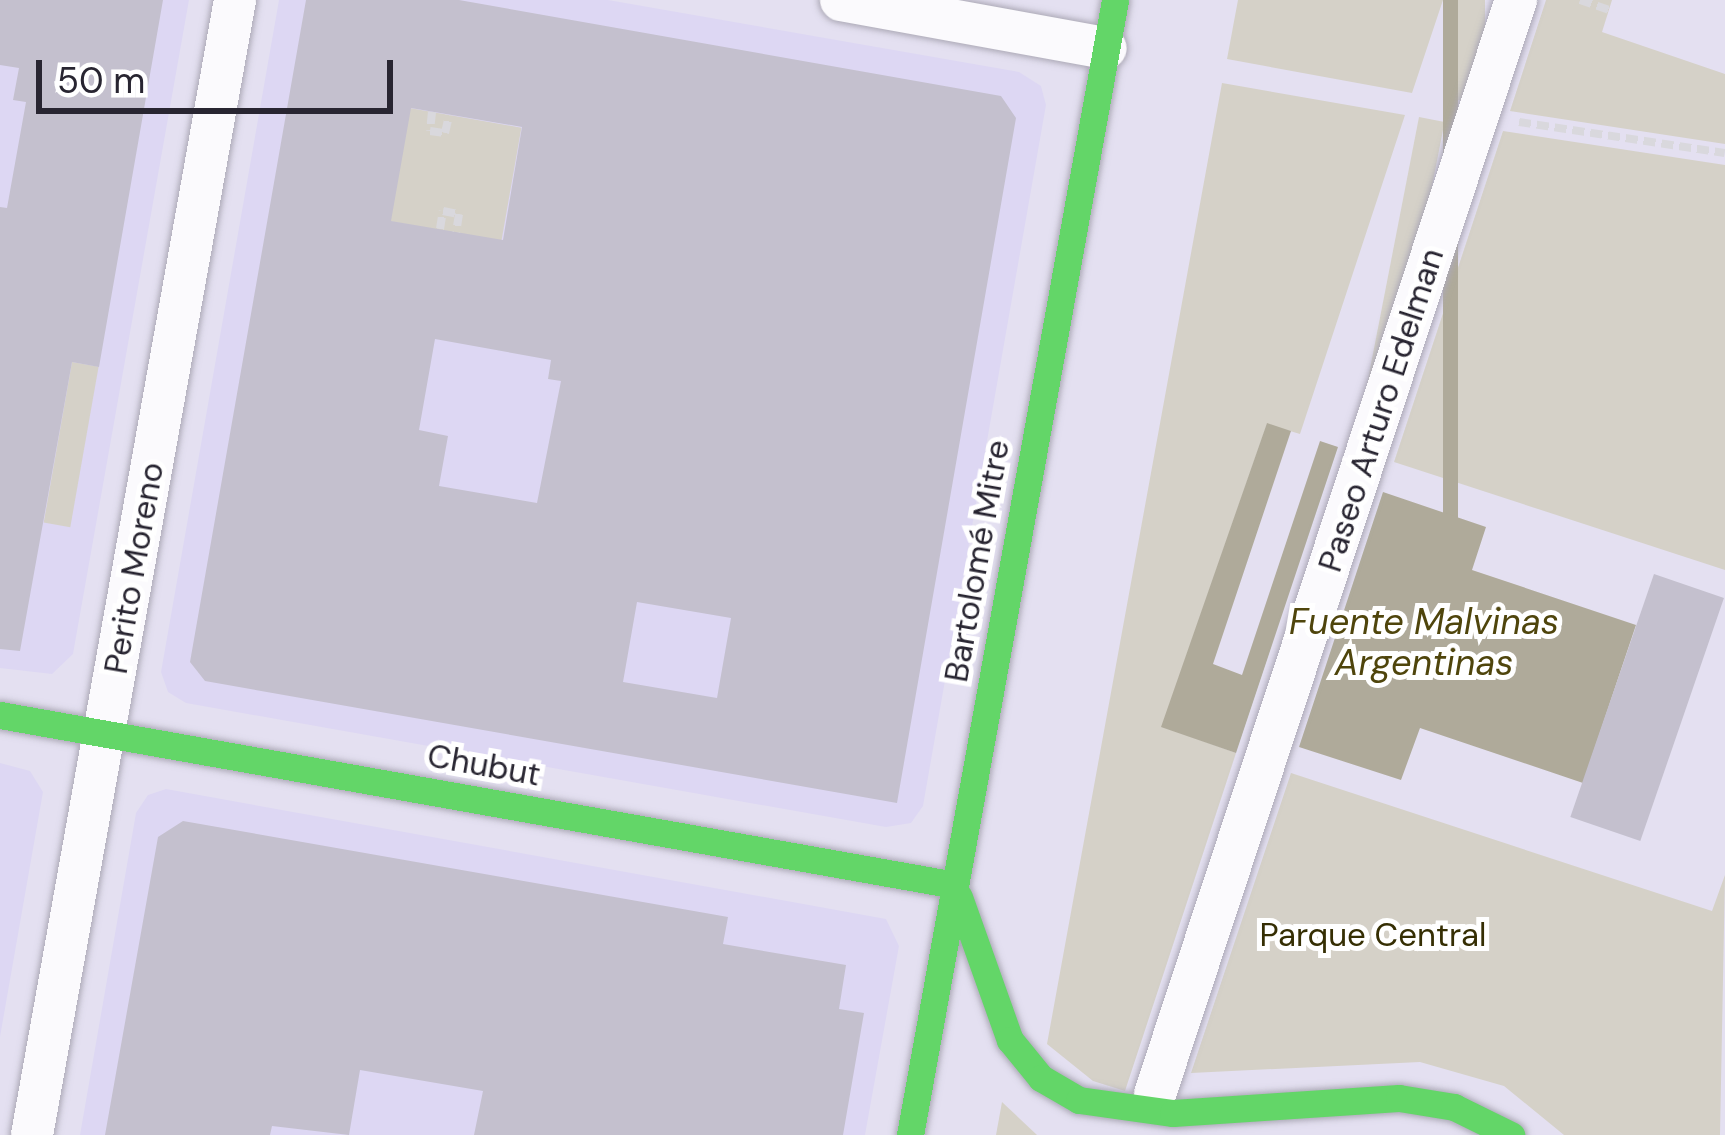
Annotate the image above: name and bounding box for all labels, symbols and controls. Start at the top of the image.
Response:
scale bar [42,36,399,110]
text: 50 m [57,57,145,104]
street label: Paseo Arturo Edelman [1310,243,1452,577]
street label: Bartolomé Mitre [936,437,1018,685]
street label: Perito Moreno [96,459,172,677]
water label: Fuente Malvinas Argentinas [1289,599,1559,684]
street label: Chubut [424,736,544,794]
park label: Parque Central [1260,915,1486,955]

